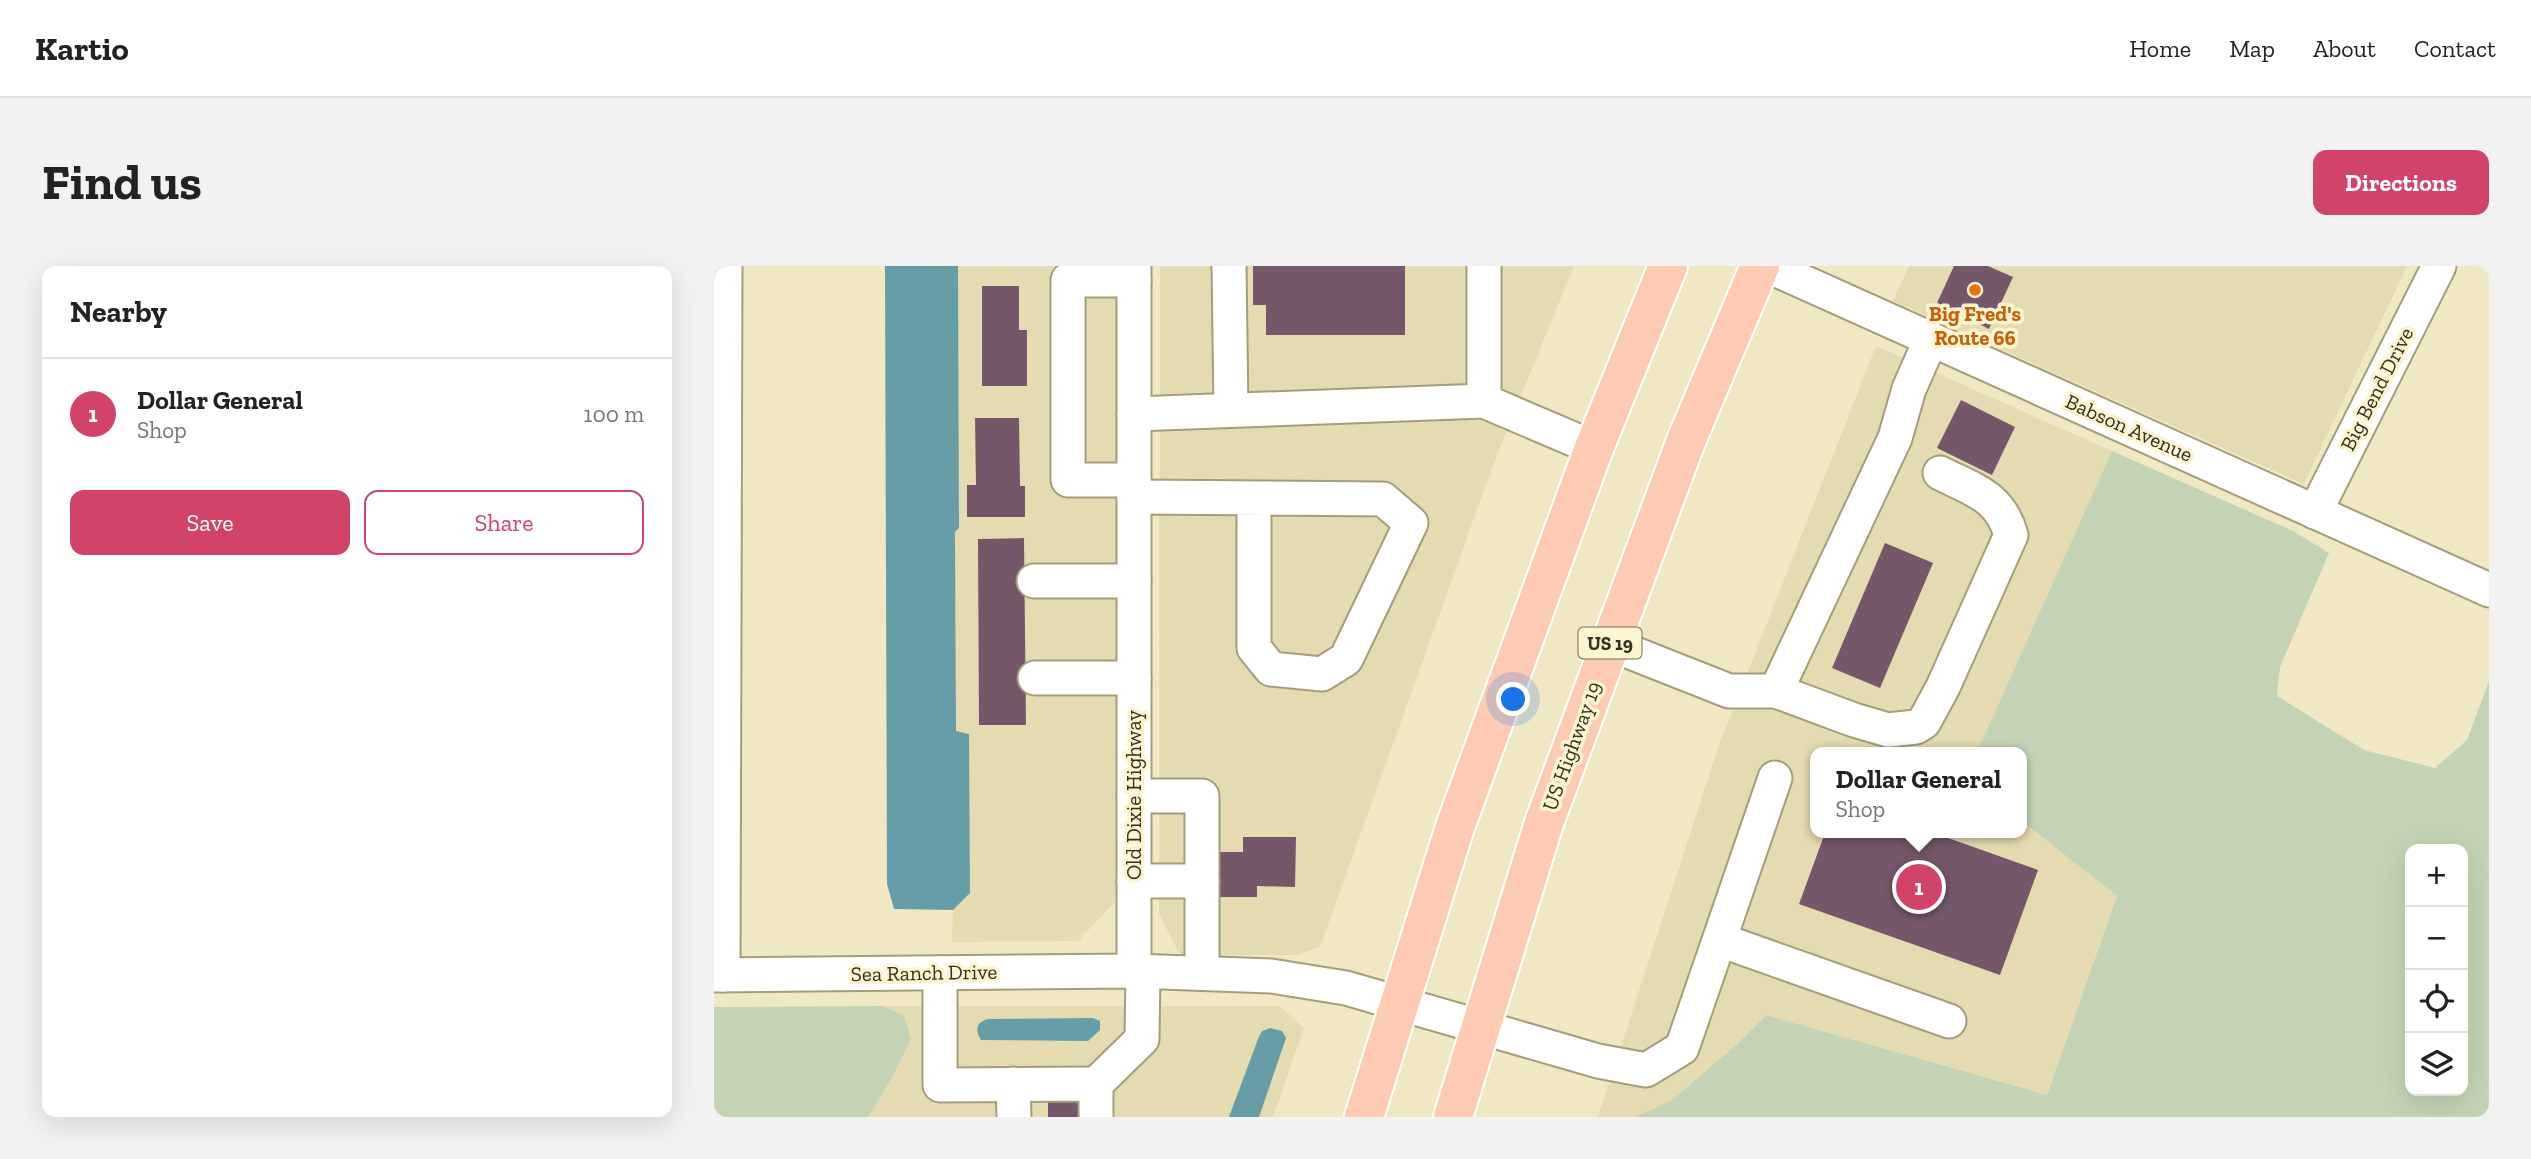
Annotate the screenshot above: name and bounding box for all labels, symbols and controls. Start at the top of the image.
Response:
text: Kartio [35,29,129,68]
text: Home [2129,34,2191,63]
text: Map [2229,34,2275,63]
text: About [2313,34,2376,63]
text: Contact [2414,34,2496,63]
button: Directions [2313,150,2489,215]
text: Find us [42,153,202,212]
marker: Big Fred's Route 66 [1967,282,1983,298]
text: Nearby [70,294,167,330]
place label: Big Fred's Route 66 [1929,301,2022,350]
street label: Big Bend Drive [2335,323,2418,455]
text: Dollar General [137,384,303,416]
street label: Babson Avenue [2062,388,2197,467]
text: 1 [88,400,98,428]
text: 100 m [584,400,644,428]
text: Shop [137,416,187,444]
button: Save [70,490,350,555]
button: Share [364,490,644,555]
road number: US 19 [1578,628,1642,658]
street label: US Highway 19 [1537,678,1606,814]
your location [1496,682,1530,716]
street label: Old Dixie Highway [1121,710,1146,880]
popup [1810,747,2027,838]
text: Dollar General [1836,763,2001,795]
text: Shop [1836,795,1885,823]
map controls [2405,844,2468,1096]
button: + [2405,844,2468,907]
pin: 1 [1896,861,1942,913]
button: − [2405,907,2468,970]
street label: Sea Ranch Drive [851,959,998,986]
button: locate [2405,970,2468,1033]
button: layers [2405,1033,2468,1096]

